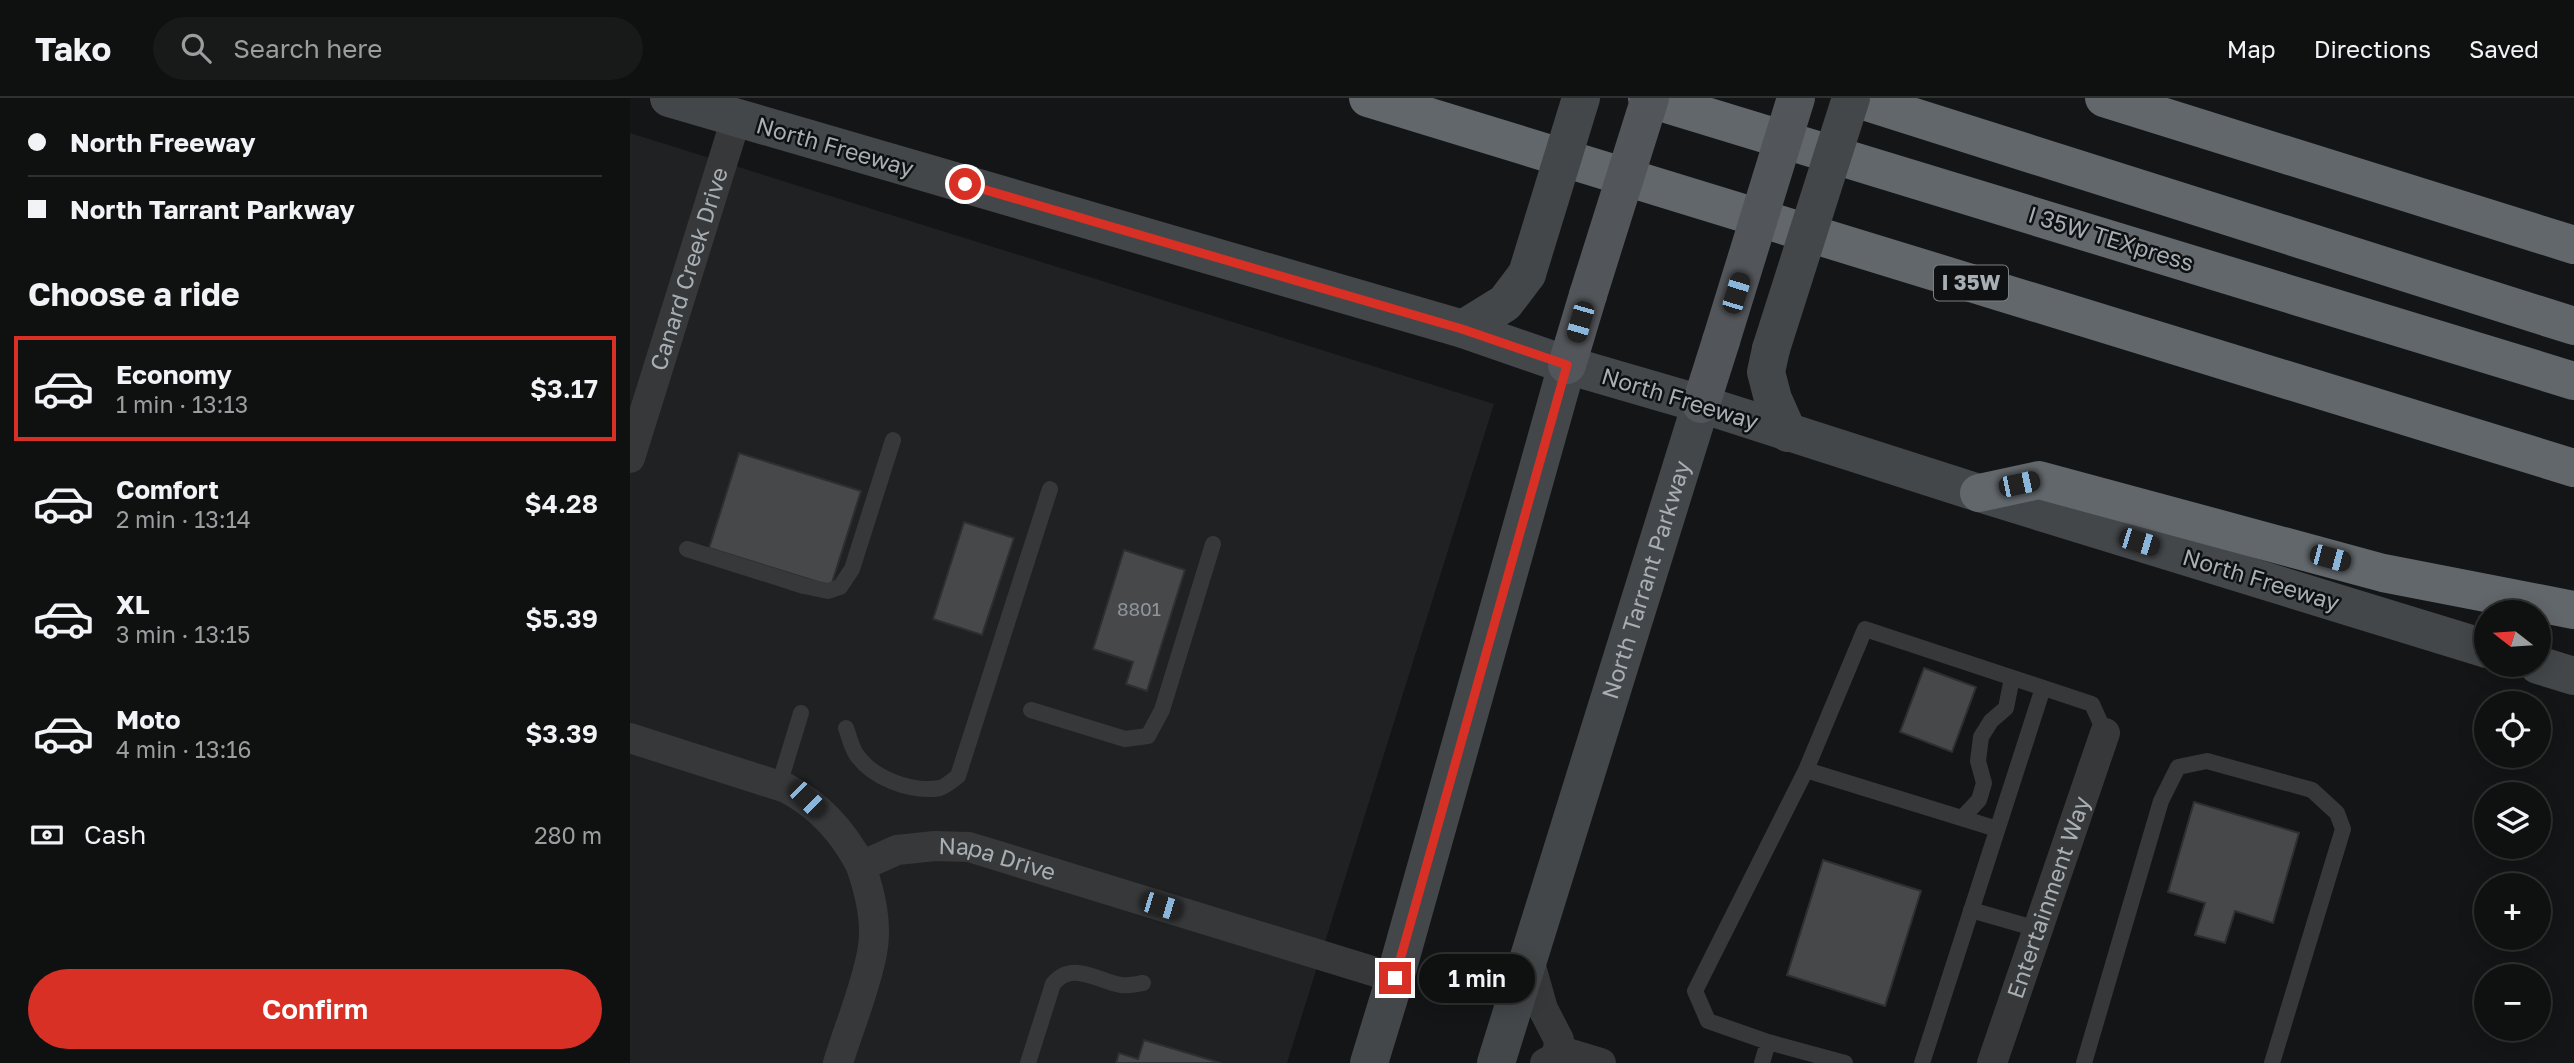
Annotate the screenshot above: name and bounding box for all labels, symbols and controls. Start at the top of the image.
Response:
search box [153,17,643,80]
text: Tako [35,29,111,68]
icon: search [177,29,215,67]
text: Search here [233,33,382,64]
text: Map [2227,34,2276,63]
text: Directions [2314,34,2431,63]
text: Saved [2469,34,2539,63]
street label: North Freeway [753,110,917,182]
text: North Freeway [70,127,256,158]
street label: Canard Creek Drive [643,164,733,374]
route start [949,168,981,200]
text: North Tarrant Parkway [70,194,355,225]
street label: I 35W TEXpress [2025,200,2197,277]
road number: I 35W [1934,266,2008,300]
car [1720,270,1753,316]
text: Choose a ride [28,275,240,313]
car [1565,299,1596,345]
icon: car [32,357,95,420]
text: Economy [116,359,232,390]
street label: North Freeway [1599,361,1762,435]
text: $3.17 [530,373,598,404]
text: 1 min · 13:13 [116,390,248,418]
street label: North Tarrant Parkway [1595,457,1696,702]
car [1997,469,2042,499]
icon: car [32,472,95,535]
text: Comfort [116,474,219,505]
text: $4.28 [525,488,598,519]
text: 2 min · 13:14 [116,505,251,533]
car [2116,526,2163,558]
street label: North Freeway [2180,542,2343,616]
car [2307,542,2354,574]
icon: car [32,587,95,650]
text: XL [116,589,150,620]
house number: 8801 [1117,597,1161,620]
north arrow [2474,600,2552,677]
map controls [2474,600,2551,1041]
text: $5.39 [525,603,598,634]
text: 3 min · 13:15 [116,620,250,648]
button: locate [2474,691,2551,768]
icon: car [32,702,95,765]
text: Moto [116,704,181,735]
text: $3.39 [525,718,598,749]
text: 4 min · 13:16 [116,735,251,763]
car [785,777,830,821]
button: layers [2474,782,2551,859]
street label: Entertainment Way [2000,792,2095,1002]
icon: cash [28,816,66,854]
text: Cash [84,819,146,850]
text: 280 m [534,821,602,849]
street label: Napa Drive [938,831,1059,886]
button: + [2474,873,2551,950]
car [1138,890,1185,922]
callout: 1 min [1420,954,1535,1002]
route end [1379,962,1411,994]
text: 1 min [1448,964,1506,992]
button: − [2474,964,2551,1041]
button: Confirm [28,969,602,1049]

